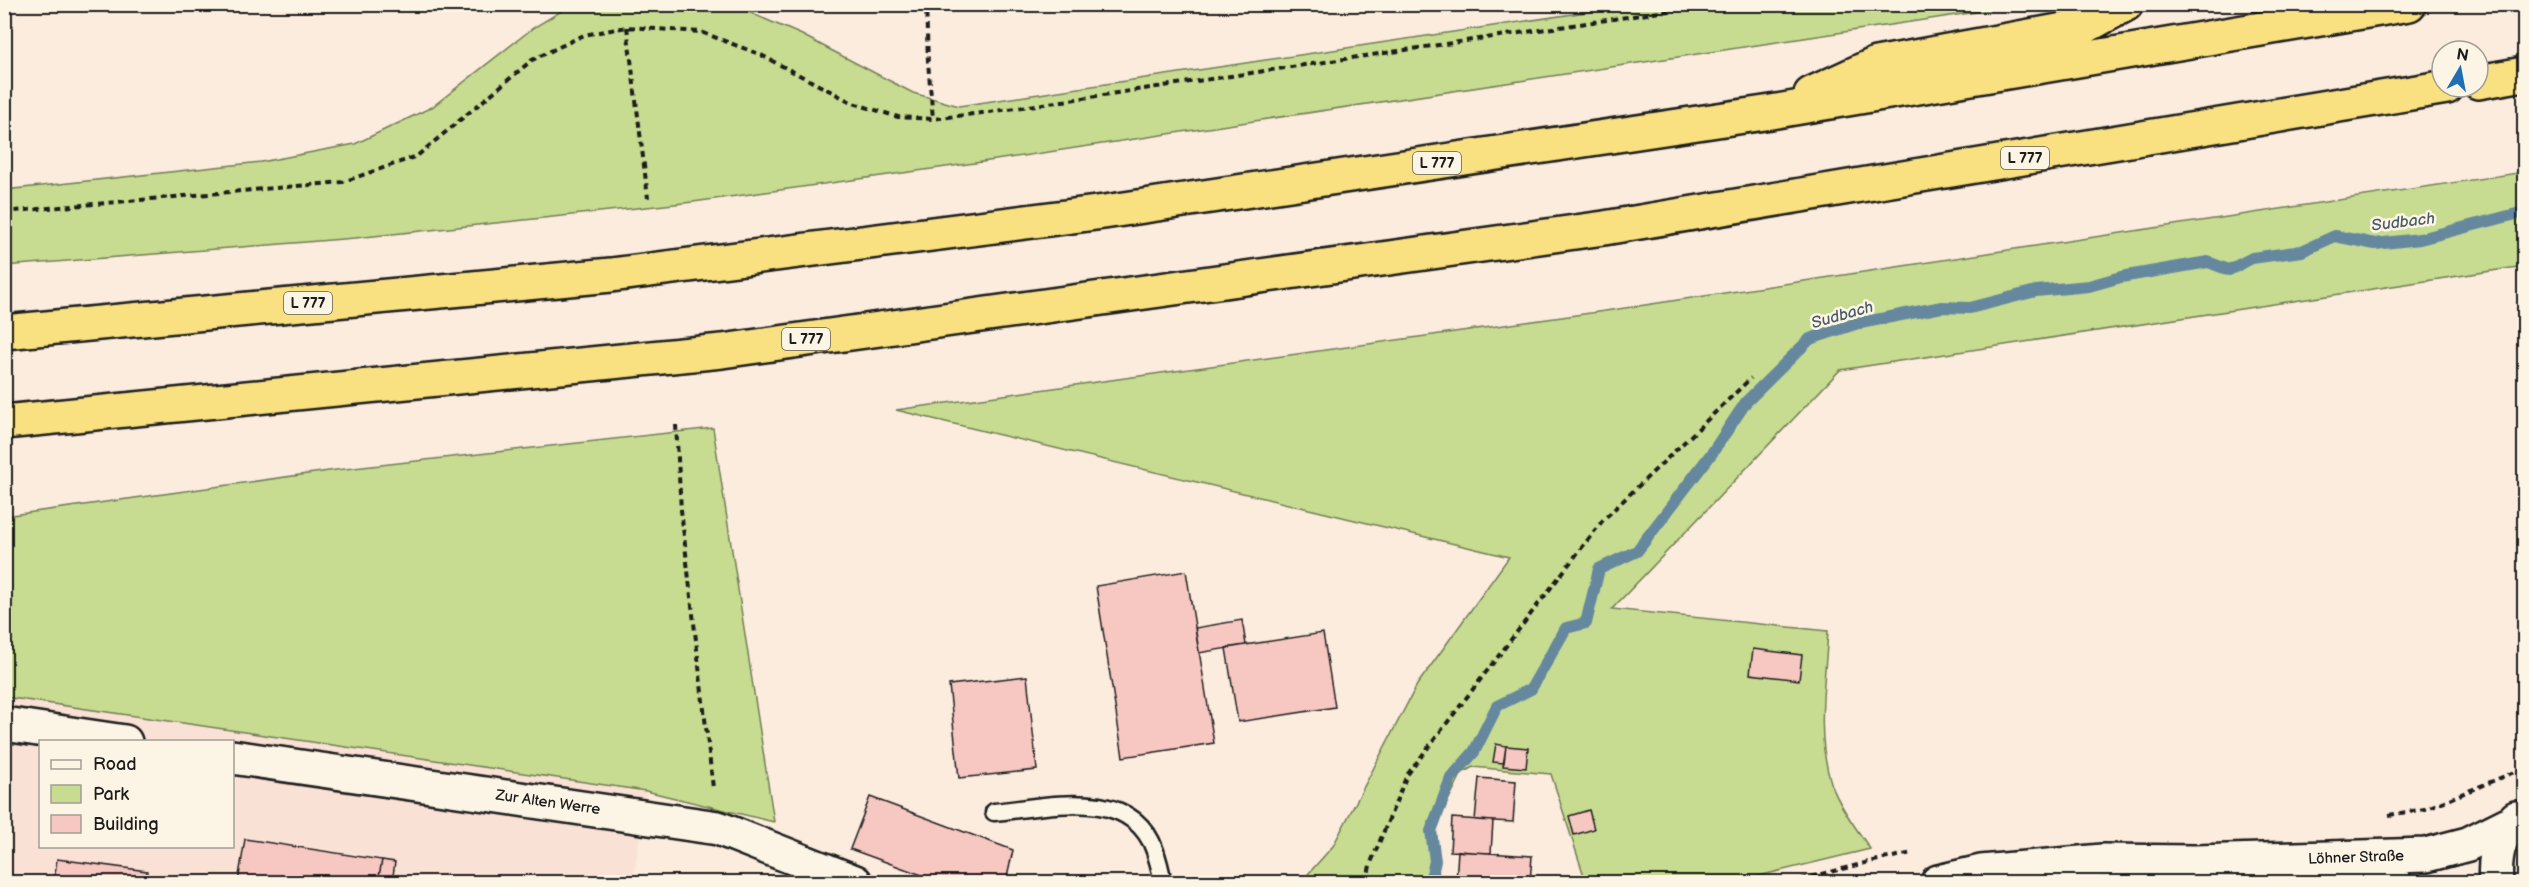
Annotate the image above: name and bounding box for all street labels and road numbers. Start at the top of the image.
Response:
road number: L 777 [2001,147,2049,169]
road number: L 777 [1413,152,1461,174]
road number: L 777 [284,292,332,314]
road number: L 777 [782,328,830,350]
street label: Zur Alten Werre [493,786,601,819]
street label: Löhner Straße [2308,846,2404,869]

